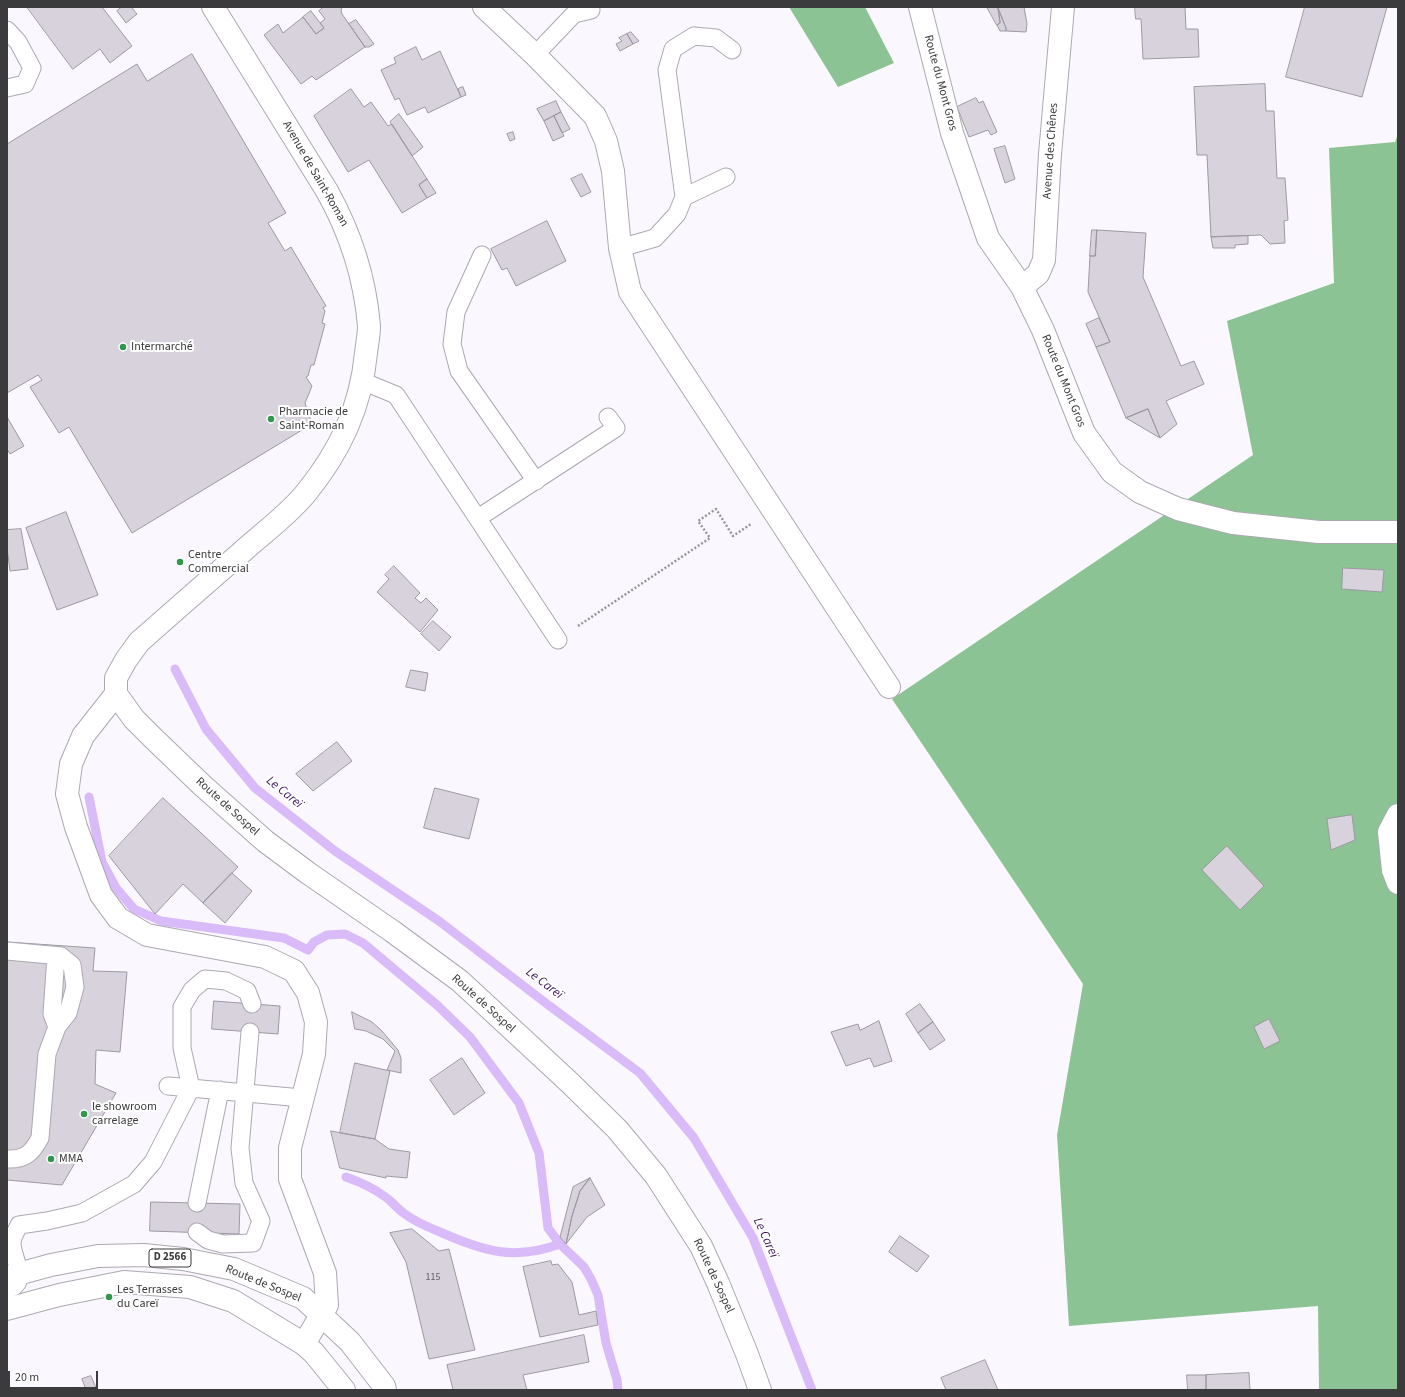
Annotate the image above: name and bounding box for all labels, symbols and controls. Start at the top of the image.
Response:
street label: Route du Mont Gros [920,33,960,133]
street label: Avenue des Chênes [1040,102,1062,200]
street label: Avenue de Saint-Roman [279,119,351,229]
street label: Route du Mont Gros [1038,333,1088,429]
place label: Intermarché [131,340,193,354]
marker: Intermarché [118,342,128,352]
place label: Pharmacie de Saint-Roman [279,405,348,433]
marker: Pharmacie de Saint-Roman [266,414,276,424]
place label: Centre Commercial [188,548,249,576]
marker: Centre Commercial [175,557,185,567]
water label: Le Careï [263,774,305,812]
street label: Route de Sospel [192,775,262,839]
water label: Le Careï [522,965,566,1003]
street label: Route de Sospel [448,972,518,1036]
place label: le showroom carrelage [92,1100,157,1128]
marker: le showroom carrelage [79,1109,89,1119]
place label: MMA [59,1152,83,1166]
marker: MMA [46,1154,56,1164]
water label: Le Careï [749,1215,781,1261]
street label: Route de Sospel [689,1236,737,1316]
road number: D 2566 [149,1249,191,1267]
street label: Route de Sospel [223,1262,303,1306]
house number: 115 [426,1272,440,1284]
place label: Les Terrasses du Careï [117,1283,183,1311]
marker: Les Terrasses du Careï [104,1292,114,1302]
scale bar [10,1363,100,1389]
text: 20 m [15,1369,39,1386]

